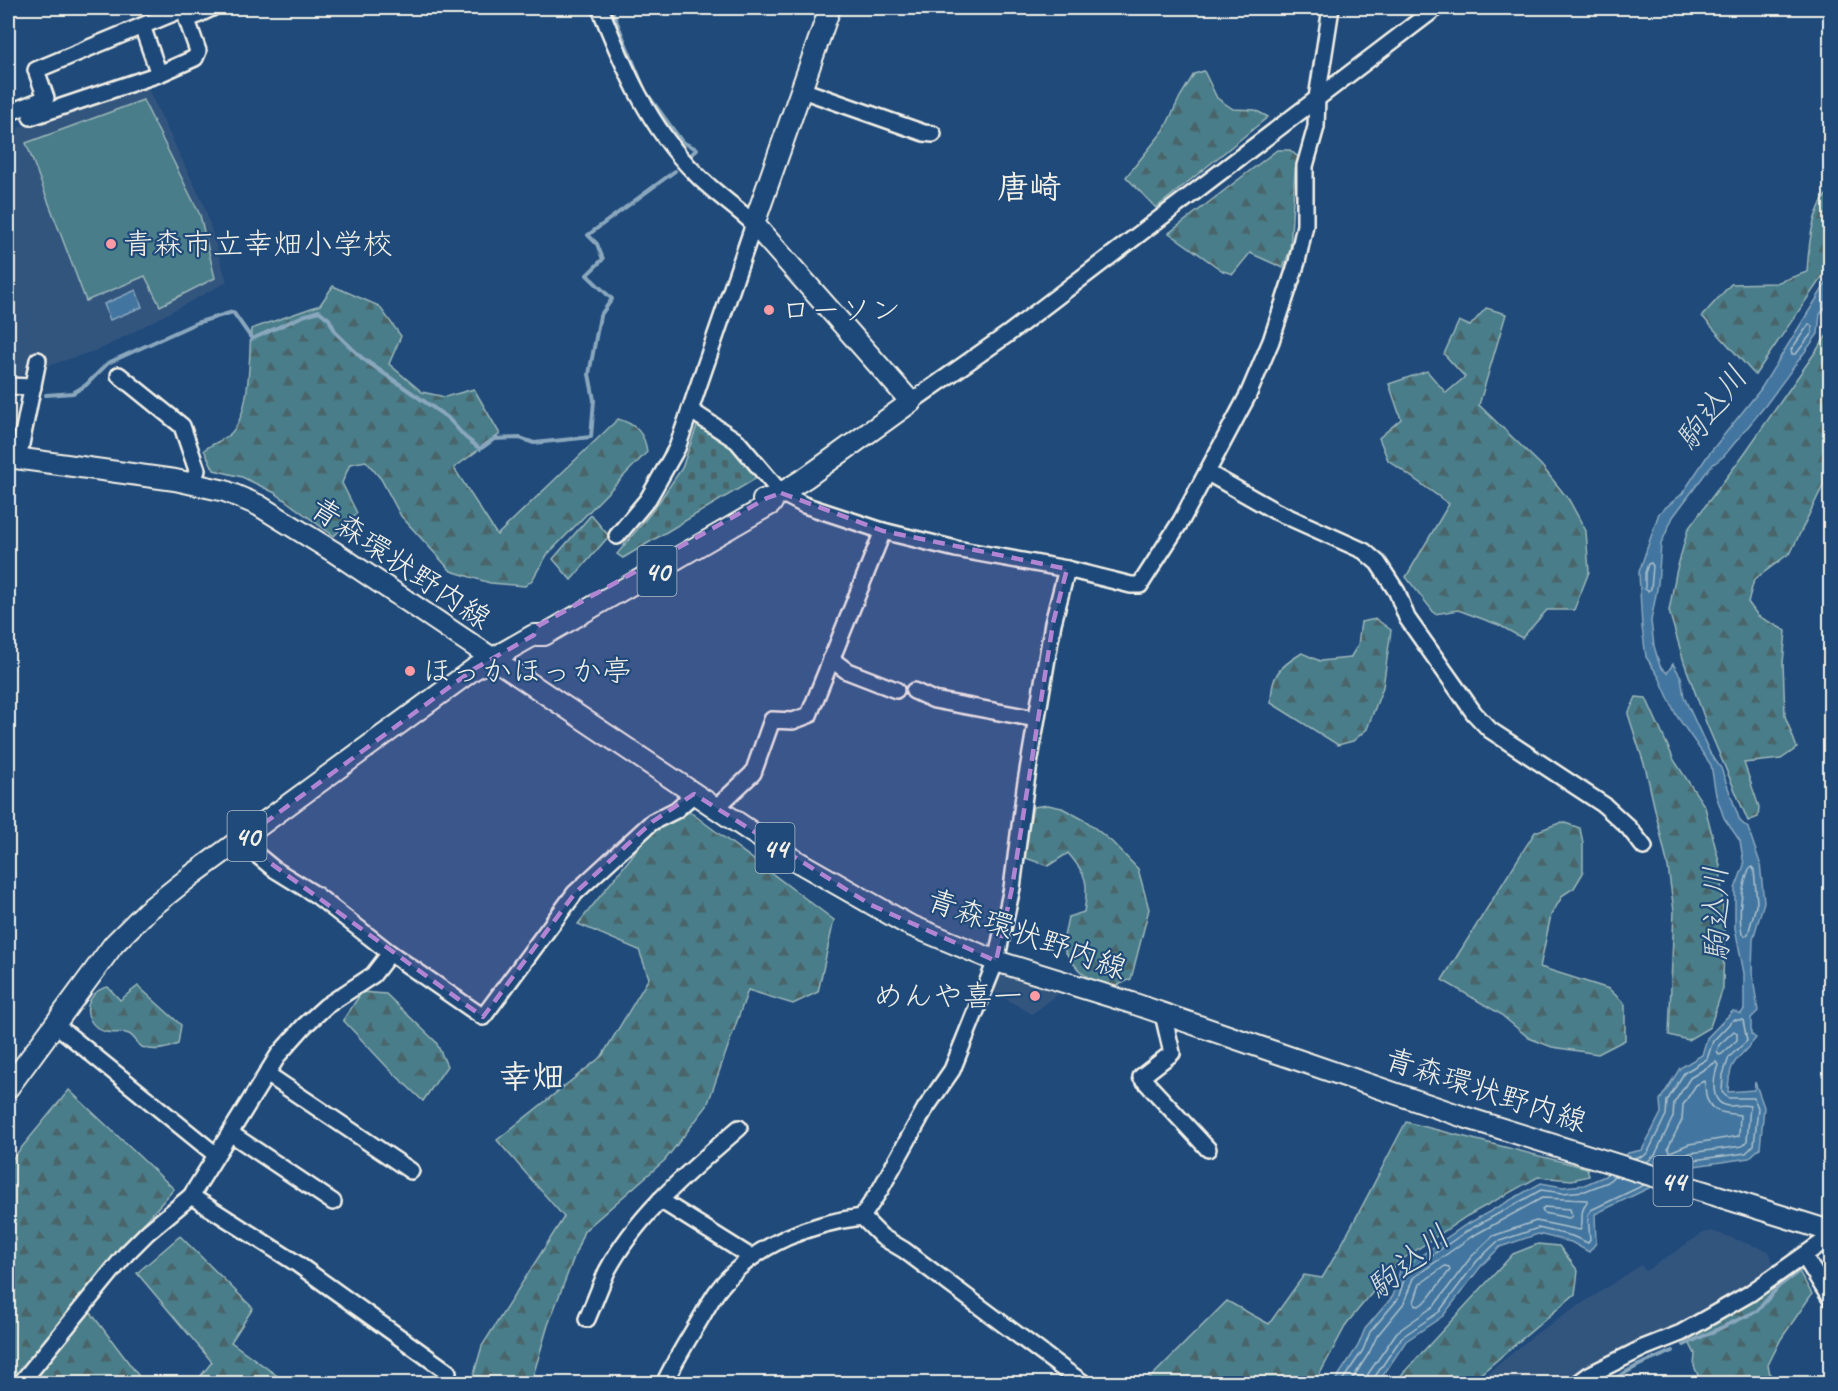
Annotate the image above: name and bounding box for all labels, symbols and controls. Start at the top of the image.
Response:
district label: 唐崎 [997,167,1061,208]
place label: 青森市立幸畑小学校 [123,225,393,263]
marker: 青森市立幸畑小学校 [104,237,118,251]
place label: ローソン [781,291,901,329]
marker: ローソン [762,303,776,317]
water label: 駒込川 [1666,358,1757,459]
street label: 青森環状野内線 [303,489,499,637]
road number: 40 [638,546,676,596]
place label: ほっかほっか亭 [422,652,632,690]
marker: ほっかほっか亭 [403,664,417,678]
road number: 40 [228,811,266,861]
road number: 44 [756,823,794,873]
water label: 駒込川 [1695,866,1738,962]
street label: 青森環状野内線 [922,880,1132,988]
place label: めんや喜一 [873,977,1023,1015]
marker: めんや喜一 [1028,989,1042,1003]
street label: 青森環状野内線 [1380,1039,1592,1141]
district label: 幸畑 [499,1056,565,1098]
road number: 44 [1654,1156,1692,1206]
water label: 駒込川 [1358,1216,1459,1309]

